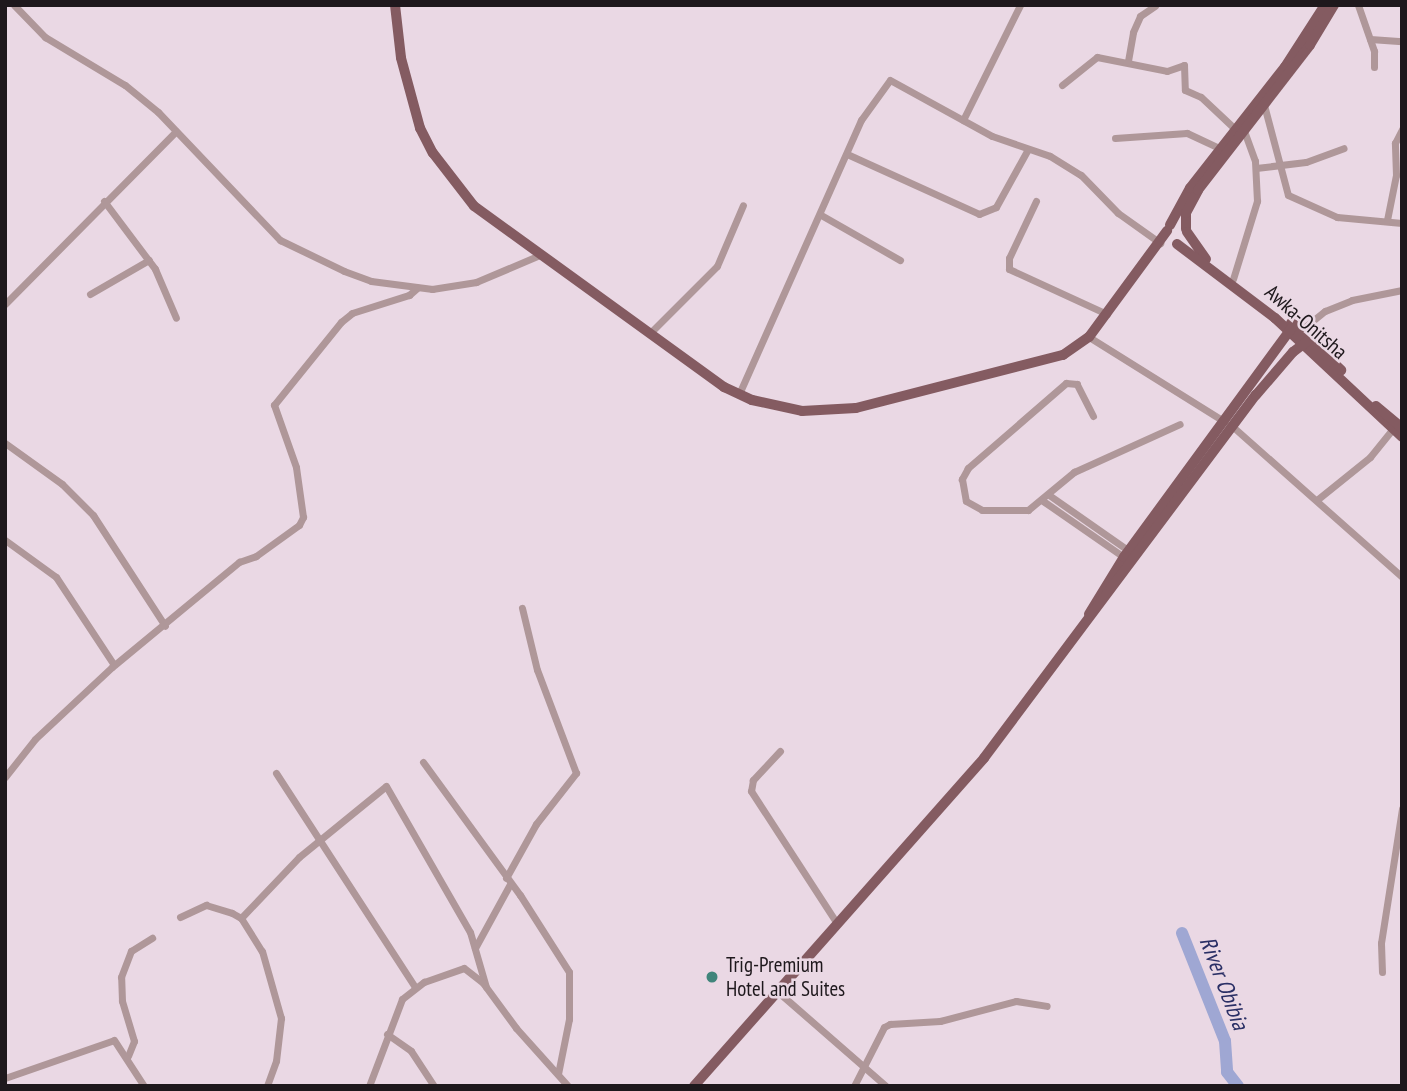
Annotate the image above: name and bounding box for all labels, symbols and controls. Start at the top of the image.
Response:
street label: Awka-Onitsha [1260,280,1352,364]
water label: River Obibia [1194,933,1254,1033]
place label: Trig-Premium Hotel and Suites [726,952,845,1002]
marker: Trig-Premium Hotel and Suites [704,969,720,985]

